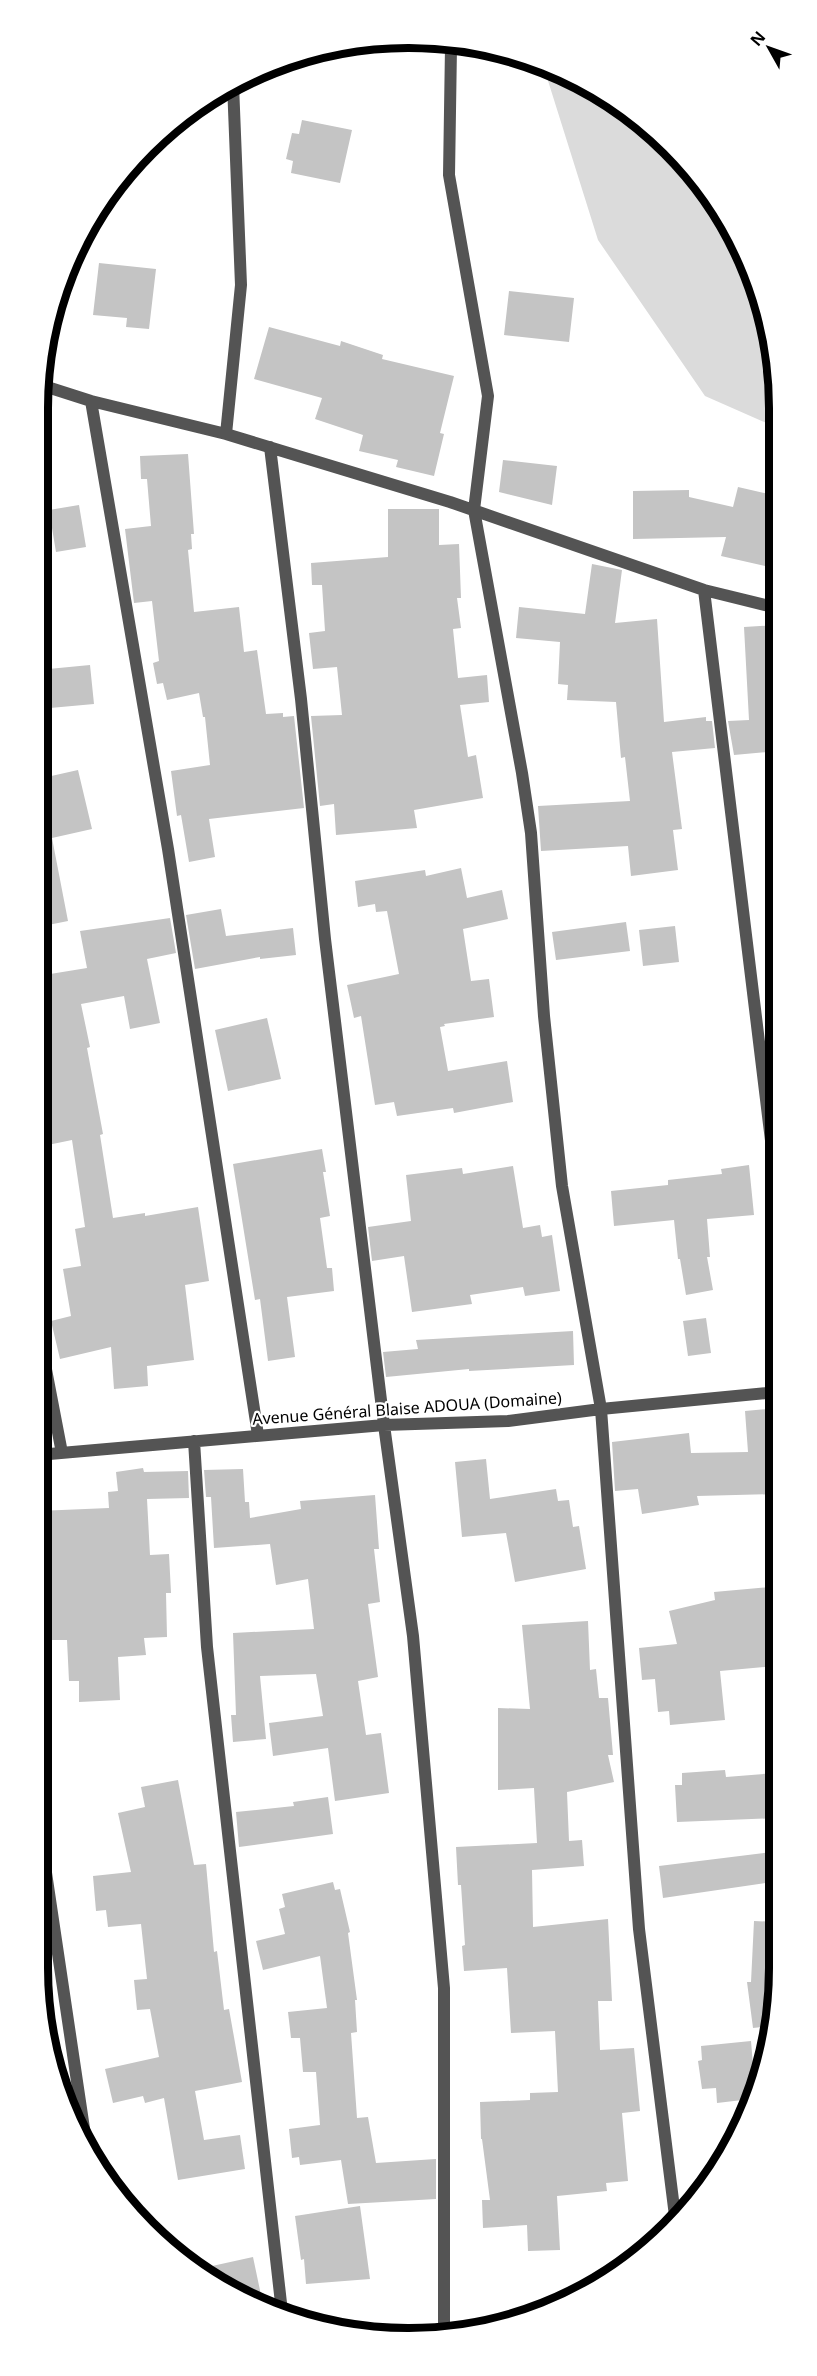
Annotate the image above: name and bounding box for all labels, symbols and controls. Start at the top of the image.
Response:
north arrow [739,18,799,78]
text: N [745,26,770,50]
street label: Avenue Général Blaise ADOUA (Domaine) [252,1386,563,1430]

